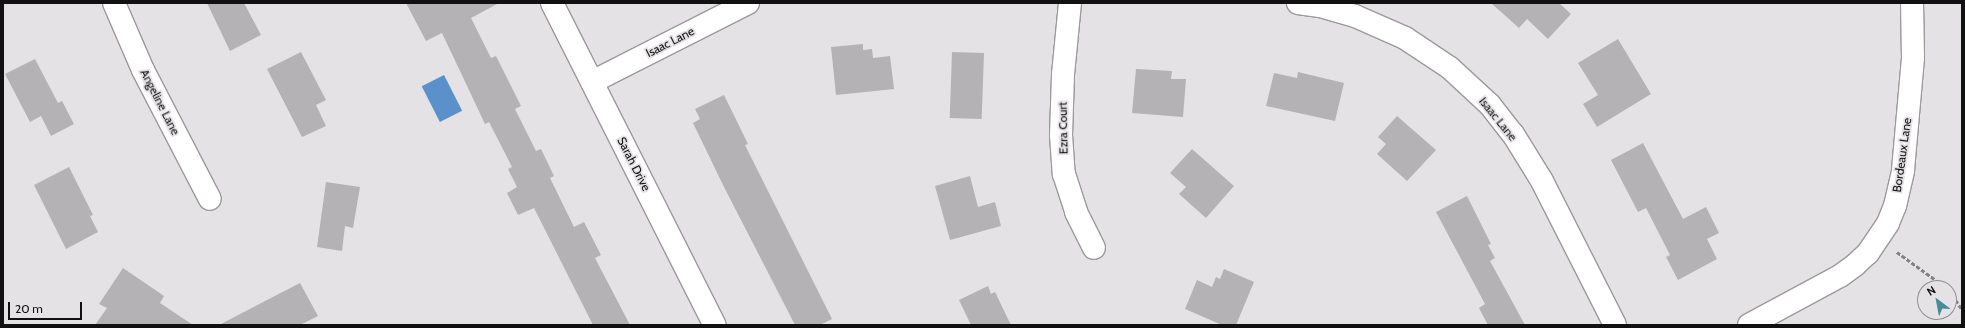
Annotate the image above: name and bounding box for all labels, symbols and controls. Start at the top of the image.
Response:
street label: Isaac Lane [643,24,697,60]
street label: Angeline Lane [137,67,183,137]
street label: Isaac Lane [1476,94,1520,144]
street label: Ezra Court [1055,102,1071,154]
street label: Bordeaux Lane [1890,117,1914,193]
street label: Sarah Drive [614,135,654,193]
north arrow [1917,280,1957,320]
text: N [1924,283,1938,299]
scale bar [10,294,84,320]
text: 20 m [15,301,43,316]

